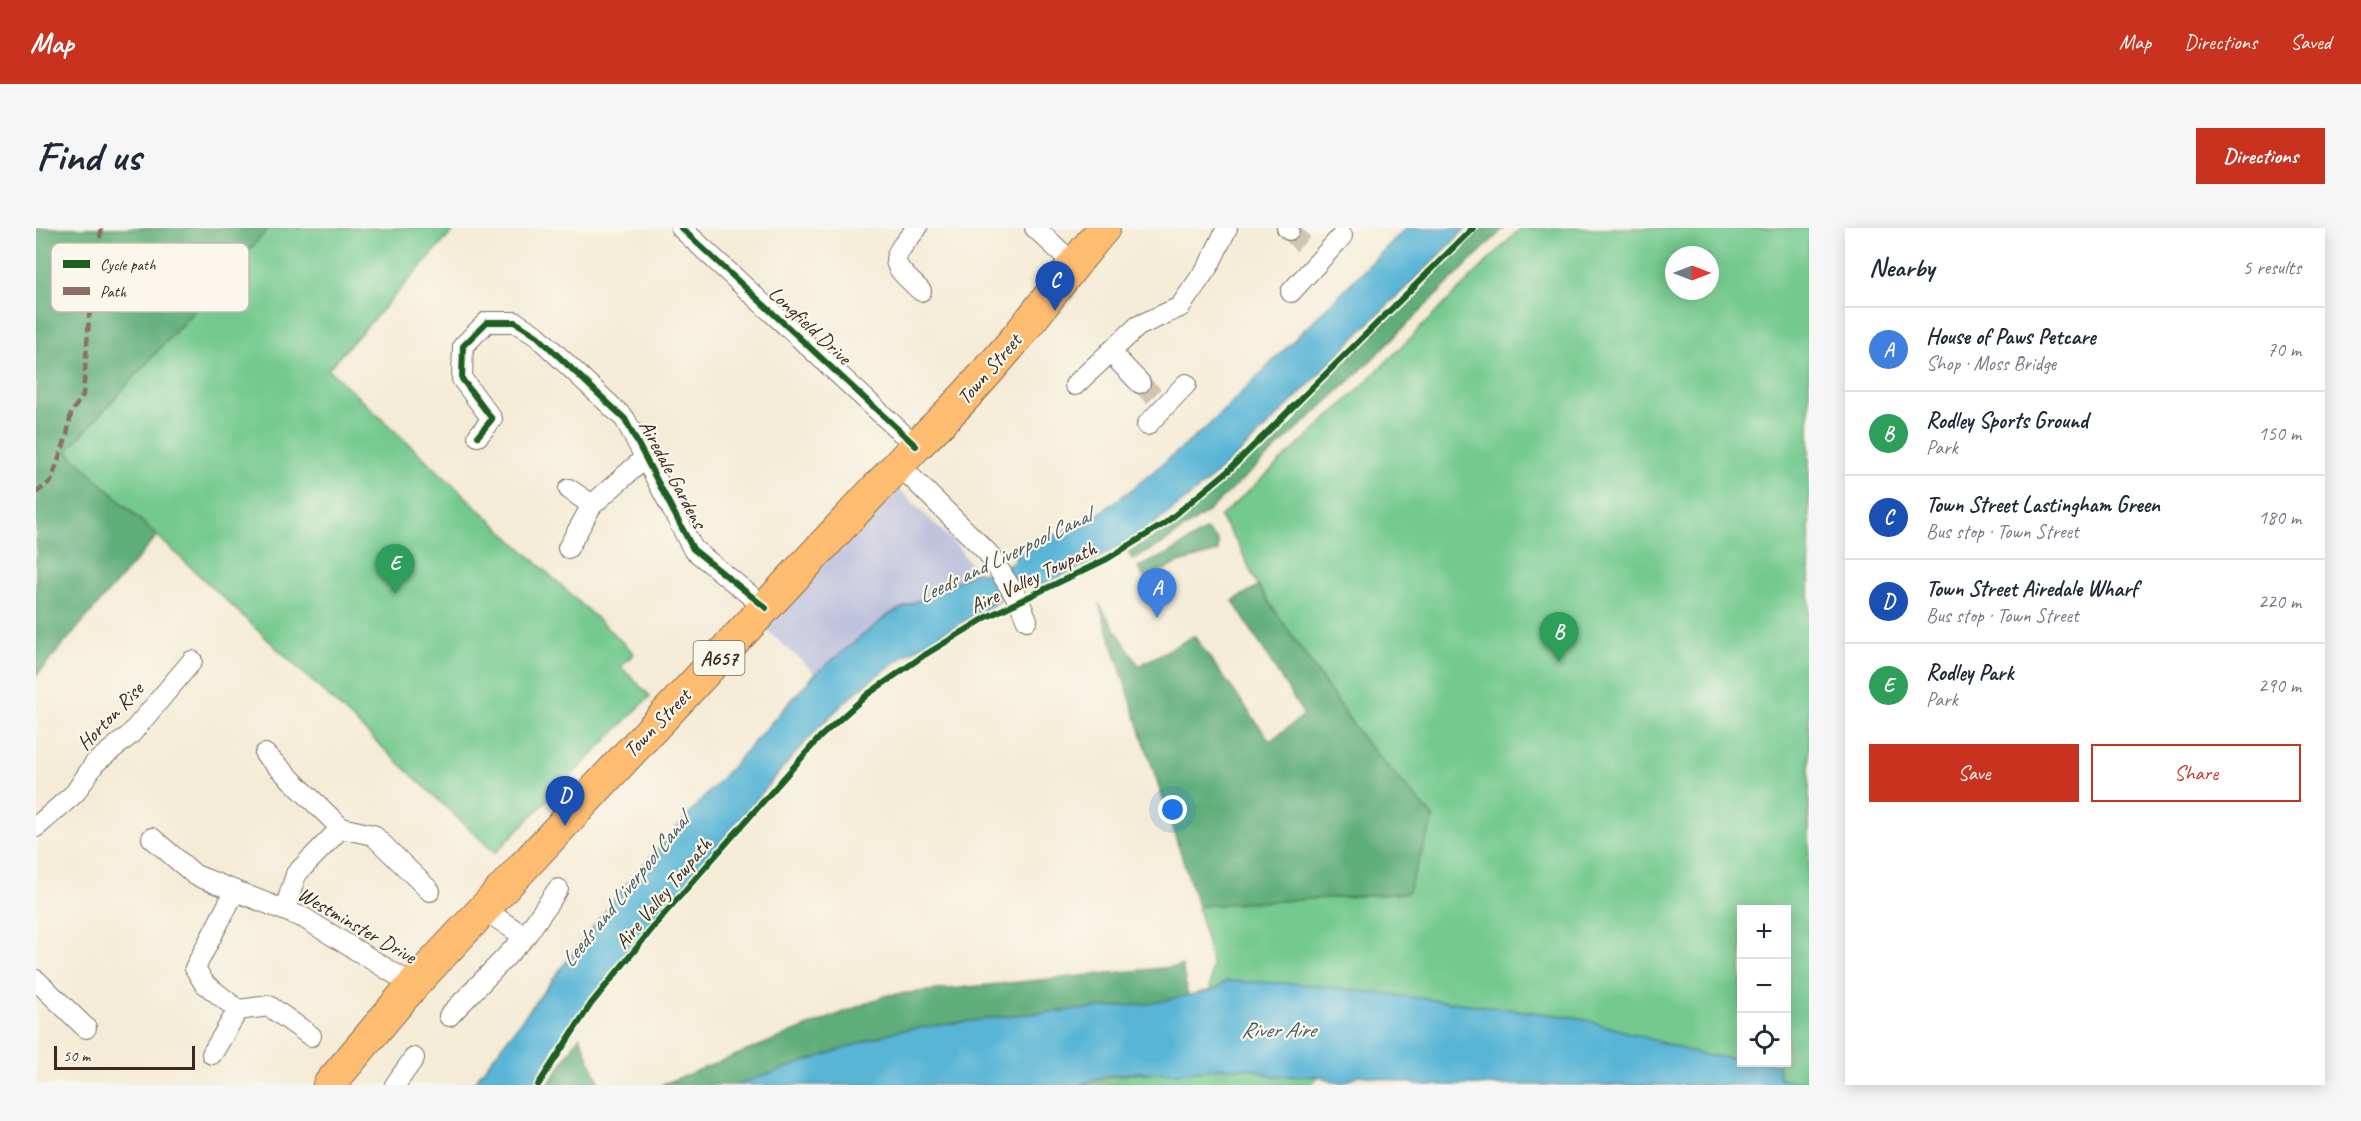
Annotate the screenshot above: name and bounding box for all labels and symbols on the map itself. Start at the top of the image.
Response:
legend [51,243,249,312]
north arrow [1665,246,1719,300]
text: Cycle path [100,255,156,275]
pin: C [1036,262,1074,311]
street label: Longfield Drive [763,280,858,371]
text: Path [100,282,127,302]
street label: Town Street [951,327,1028,410]
street label: Airedale Gardens [634,415,713,534]
water label: Leeds and Liverpool Canal [913,499,1102,610]
street label: Aire Valley Towpath [965,535,1102,619]
pin: E [376,544,414,594]
pin: A [1138,568,1176,618]
pin: B [1540,612,1579,662]
road number: A657 [694,641,744,675]
street label: Horton Rise [71,675,150,756]
street label: Town Street [618,682,698,763]
pin: D [546,776,584,826]
your location [1158,795,1187,824]
water label: Leeds and Liverpool Canal [554,803,700,973]
street label: Aire Valley Towpath [609,831,718,954]
street label: Westminster Drive [293,881,422,970]
water label: River Aire [1241,1016,1319,1044]
scale bar [54,1043,195,1070]

